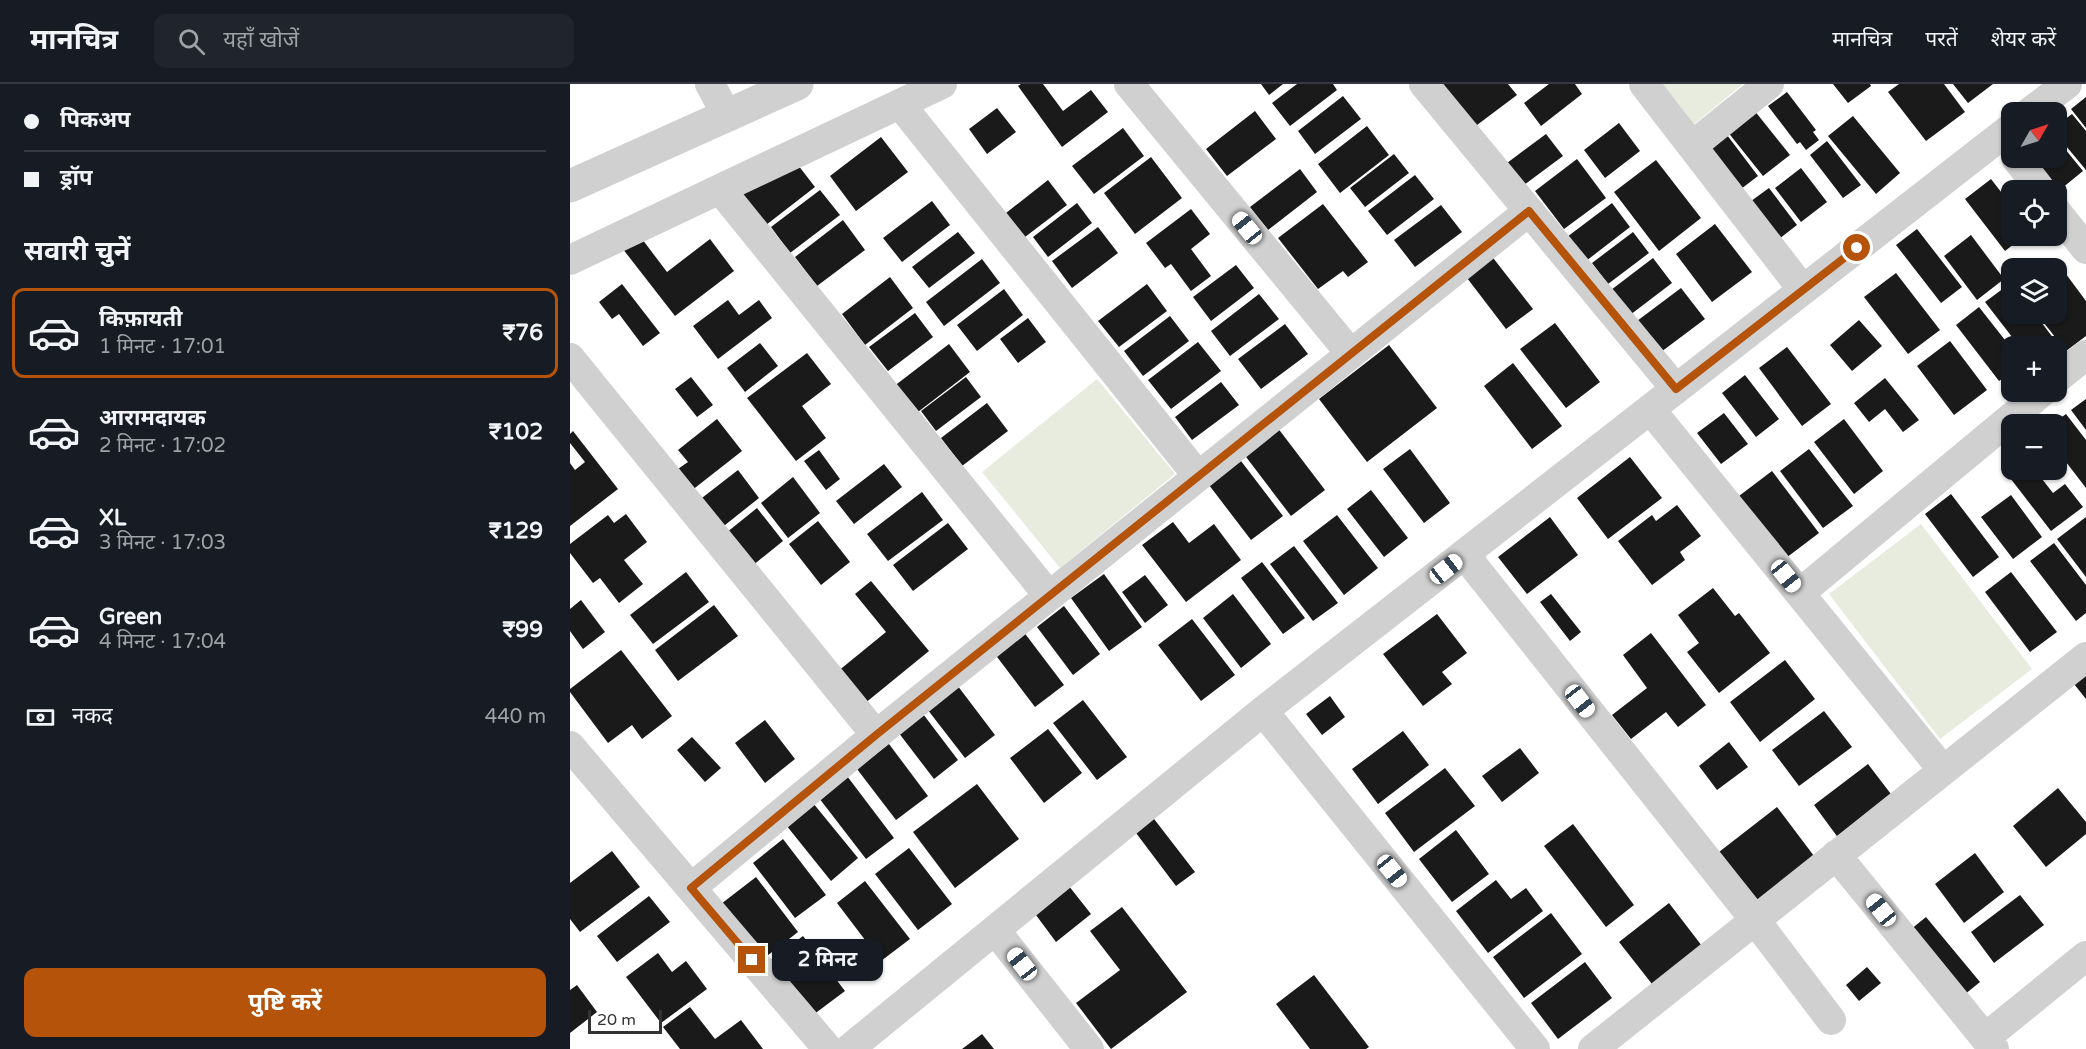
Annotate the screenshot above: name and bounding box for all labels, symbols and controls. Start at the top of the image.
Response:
search box [154,14,574,68]
text: मानचित्र [30,23,118,57]
icon: search [175,25,208,58]
text: यहाँ खोजें [223,27,299,53]
text: मानचित्र [1832,27,1892,52]
text: परतें [1925,27,1958,52]
text: शेयर करें [1991,27,2056,52]
north arrow [2001,102,2067,168]
map controls [2001,102,2067,480]
text: पिकअप [60,107,131,133]
text: ड्रॉप [60,165,93,191]
button: locate [2001,180,2067,246]
car [1229,208,1265,248]
route start [1843,234,1870,261]
text: सवारी चुनें [24,235,130,268]
button: layers [2001,258,2067,324]
icon: car [27,306,81,360]
text: किफ़ायती [99,306,183,332]
text: ₹76 [502,320,543,346]
text: 1 मिनट · 17:01 [99,335,226,359]
button: + [2001,336,2067,402]
icon: car [27,405,81,459]
text: आरामदायक [99,405,206,431]
button: − [2001,414,2067,480]
text: ₹102 [489,419,543,445]
text: 2 मिनट · 17:02 [99,434,226,458]
icon: car [27,504,81,558]
text: XL [99,505,126,531]
text: ₹129 [489,518,543,544]
text: 3 मिनट · 17:03 [99,531,226,555]
car [1426,551,1466,587]
car [1768,556,1804,596]
icon: car [27,603,81,657]
text: Green [99,604,162,630]
text: ₹99 [502,617,543,643]
text: 4 मिनट · 17:04 [99,630,226,654]
car [1562,681,1598,721]
icon: cash [24,701,57,734]
text: नकद [72,703,113,729]
text: 440 m [485,705,546,729]
car [1374,851,1410,891]
car [1863,890,1899,930]
callout: 2 मिनट [773,939,884,981]
car [1004,944,1040,984]
route end [738,946,765,973]
text: 2 मिनट [798,948,857,972]
button: पुष्टि करें [24,968,546,1037]
scale bar [588,1007,662,1034]
text: 20 m [597,1010,636,1030]

